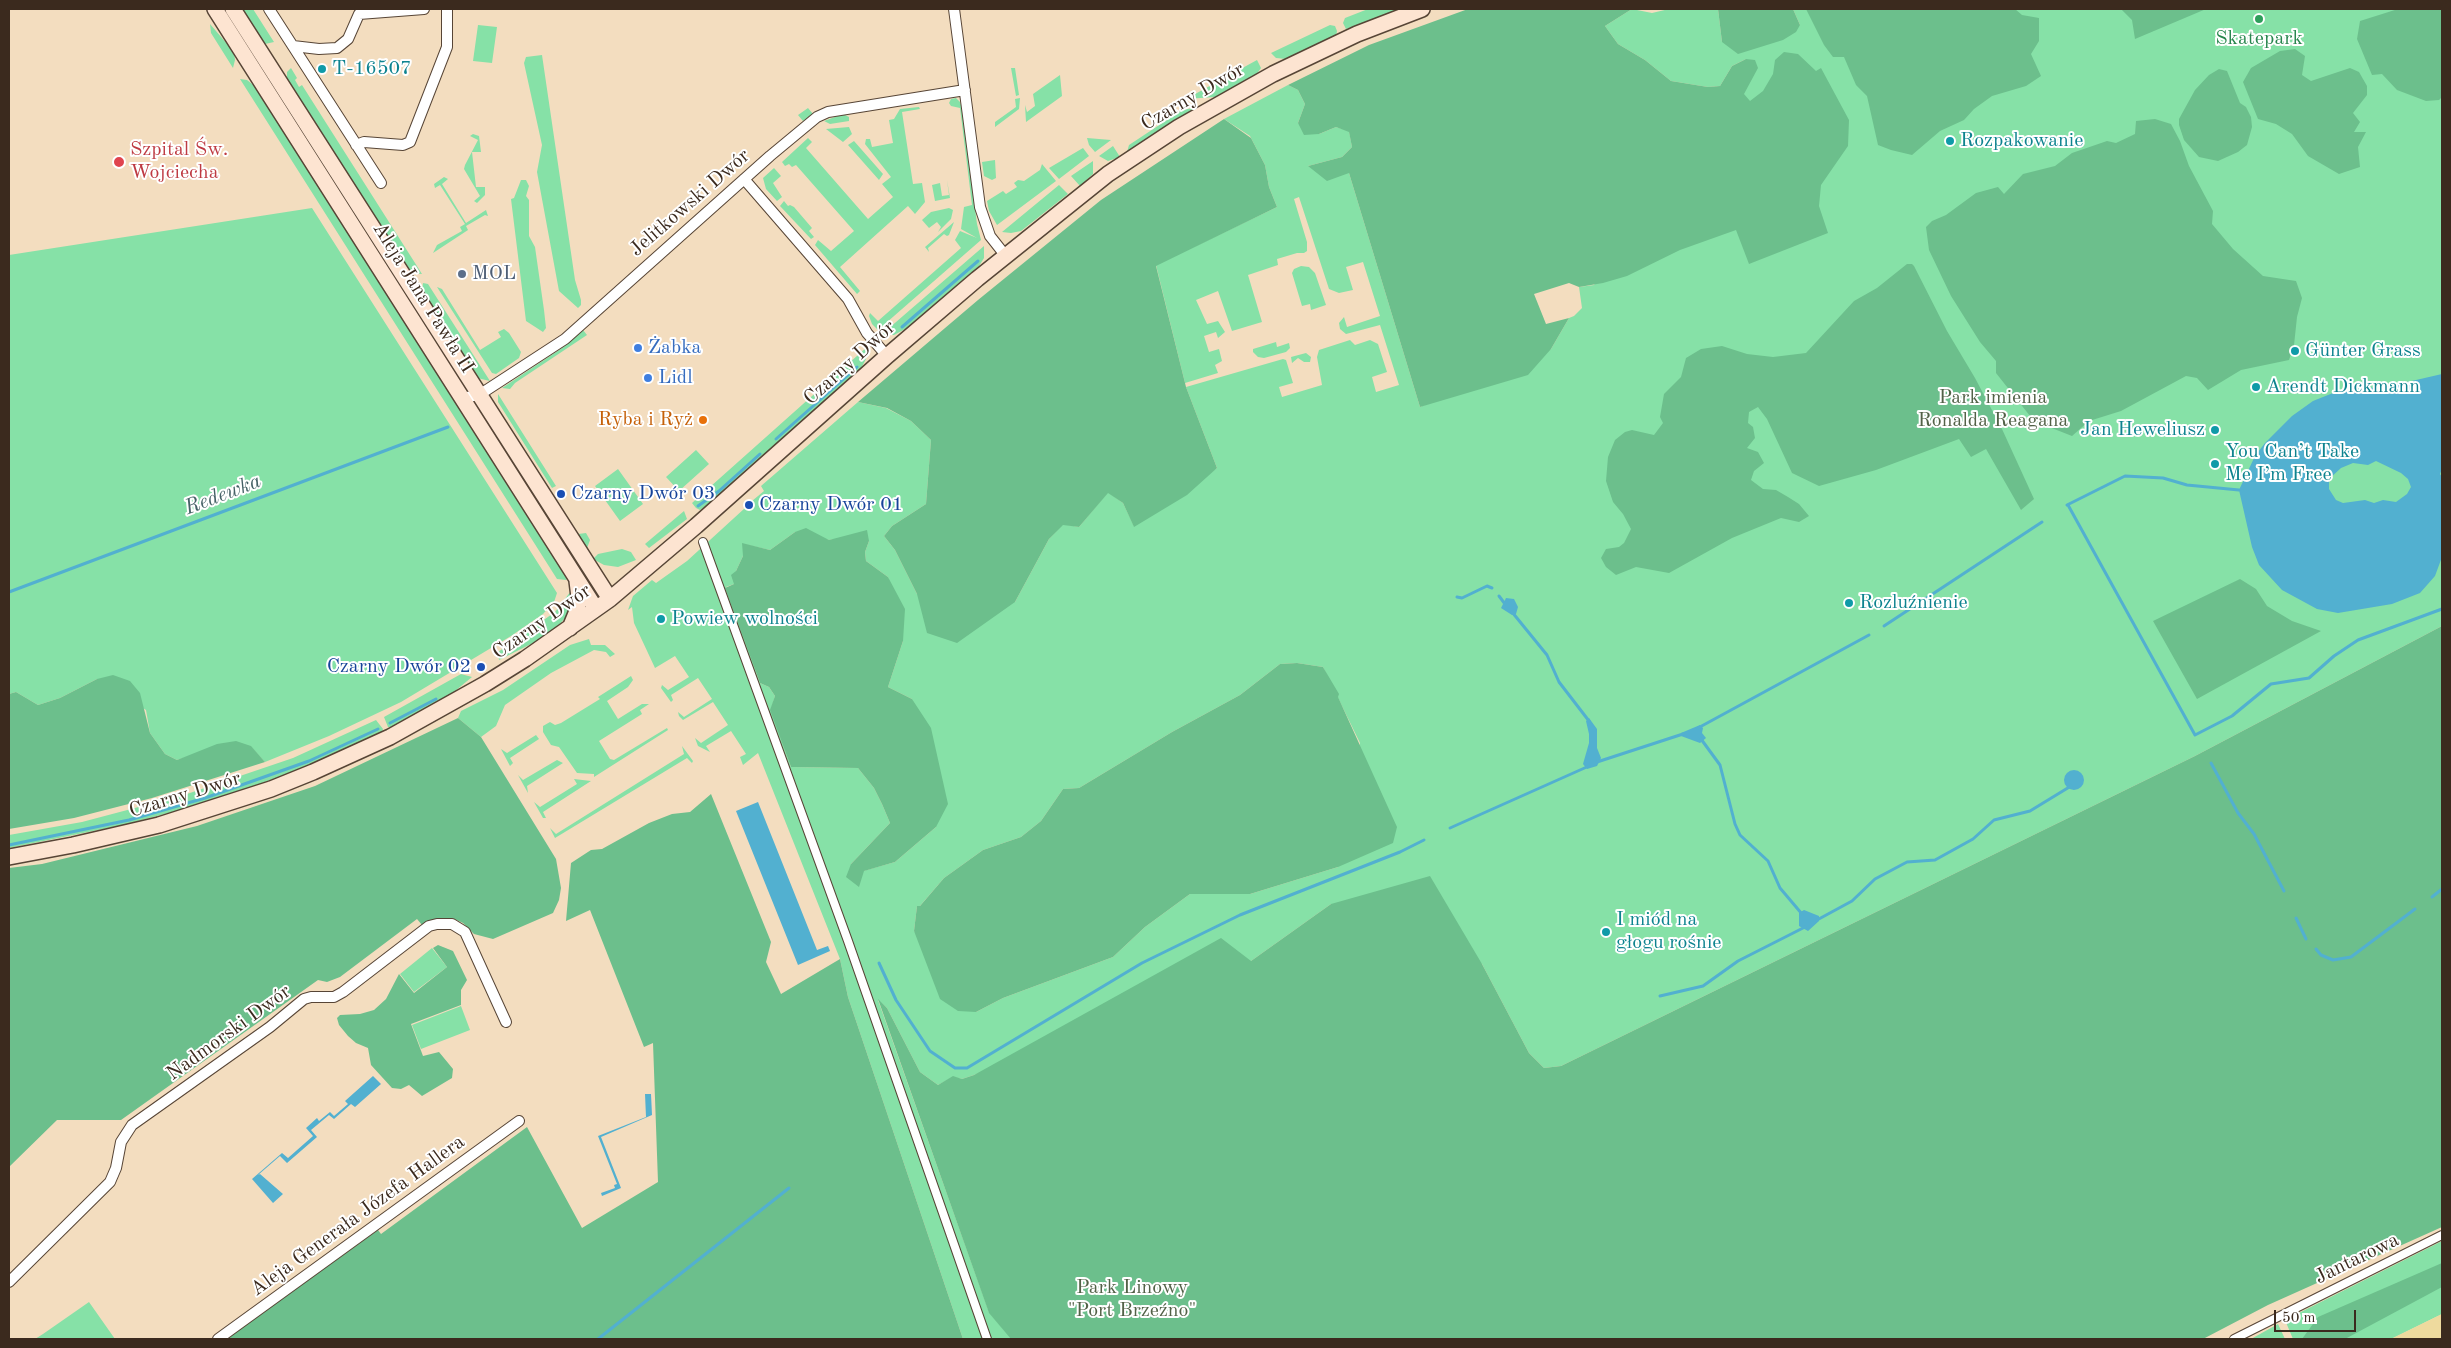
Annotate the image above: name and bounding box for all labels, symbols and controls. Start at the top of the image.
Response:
marker: Skatepark [2253,13,2265,25]
place label: Skatepark [2215,27,2303,51]
place label: T-16507 [332,57,412,81]
street label: Czarny Dwór [1137,58,1249,136]
marker: T-16507 [316,63,328,75]
place label: Rozpakowanie [1960,129,2083,153]
marker: Rozpakowanie [1944,135,1956,147]
place label: Szpital Św. Wojciecha [130,138,228,185]
street label: Jelitkowski Dwór [625,144,755,262]
marker: Szpital Św. Wojciecha [112,155,126,169]
street label: Aleja Jana Pawła II [367,218,479,378]
place label: MOL [472,262,516,286]
marker: MOL [456,268,468,280]
street label: Czarny Dwór [799,315,901,411]
place label: Żabka [648,336,701,360]
place label: Günter Grass [2305,339,2421,363]
marker: Żabka [632,342,644,354]
marker: Günter Grass [2289,345,2301,357]
place label: Lidl [658,366,693,390]
marker: Lidl [642,372,654,384]
place label: Arendt Dickmann [2266,375,2420,399]
marker: Arendt Dickmann [2250,381,2262,393]
park label: Park imienia Ronalda Reagana [1918,386,2068,433]
place label: Ryba i Ryż [598,408,693,432]
marker: Ryba i Ryż [697,414,709,426]
place label: Jan Heweliusz [2080,418,2205,442]
marker: Jan Heweliusz [2209,424,2221,436]
place label: You Can’t Take Me I’m Free [2225,440,2359,487]
marker: You Can’t Take Me I’m Free [2209,458,2221,470]
water label: Redewka [181,469,265,521]
place label: Czarny Dwór 03 [571,482,715,506]
marker: Czarny Dwór 03 [555,488,567,500]
place label: Czarny Dwór 01 [759,493,903,517]
marker: Czarny Dwór 01 [743,499,755,511]
street label: Czarny Dwór [488,579,596,665]
place label: Rozluźnienie [1859,591,1968,615]
marker: Rozluźnienie [1843,597,1855,609]
place label: Powiew wolności [671,607,818,631]
marker: Powiew wolności [655,613,667,625]
place label: Czarny Dwór 02 [327,655,471,679]
marker: Czarny Dwór 02 [475,661,487,673]
street label: Czarny Dwór [126,767,244,823]
place label: I miód na głogu rośnie [1616,908,1722,955]
marker: I miód na głogu rośnie [1600,926,1612,938]
street label: Nadmorski Dwór [162,980,296,1086]
street label: Aleja Generała Józefa Hallera [246,1130,470,1302]
street label: Jantarowa [2311,1228,2403,1290]
park label: Park Linowy "Port Brzeźno" [1068,1276,1196,1323]
scale bar [2276,1300,2358,1332]
text: 50 m [2282,1311,2316,1326]

